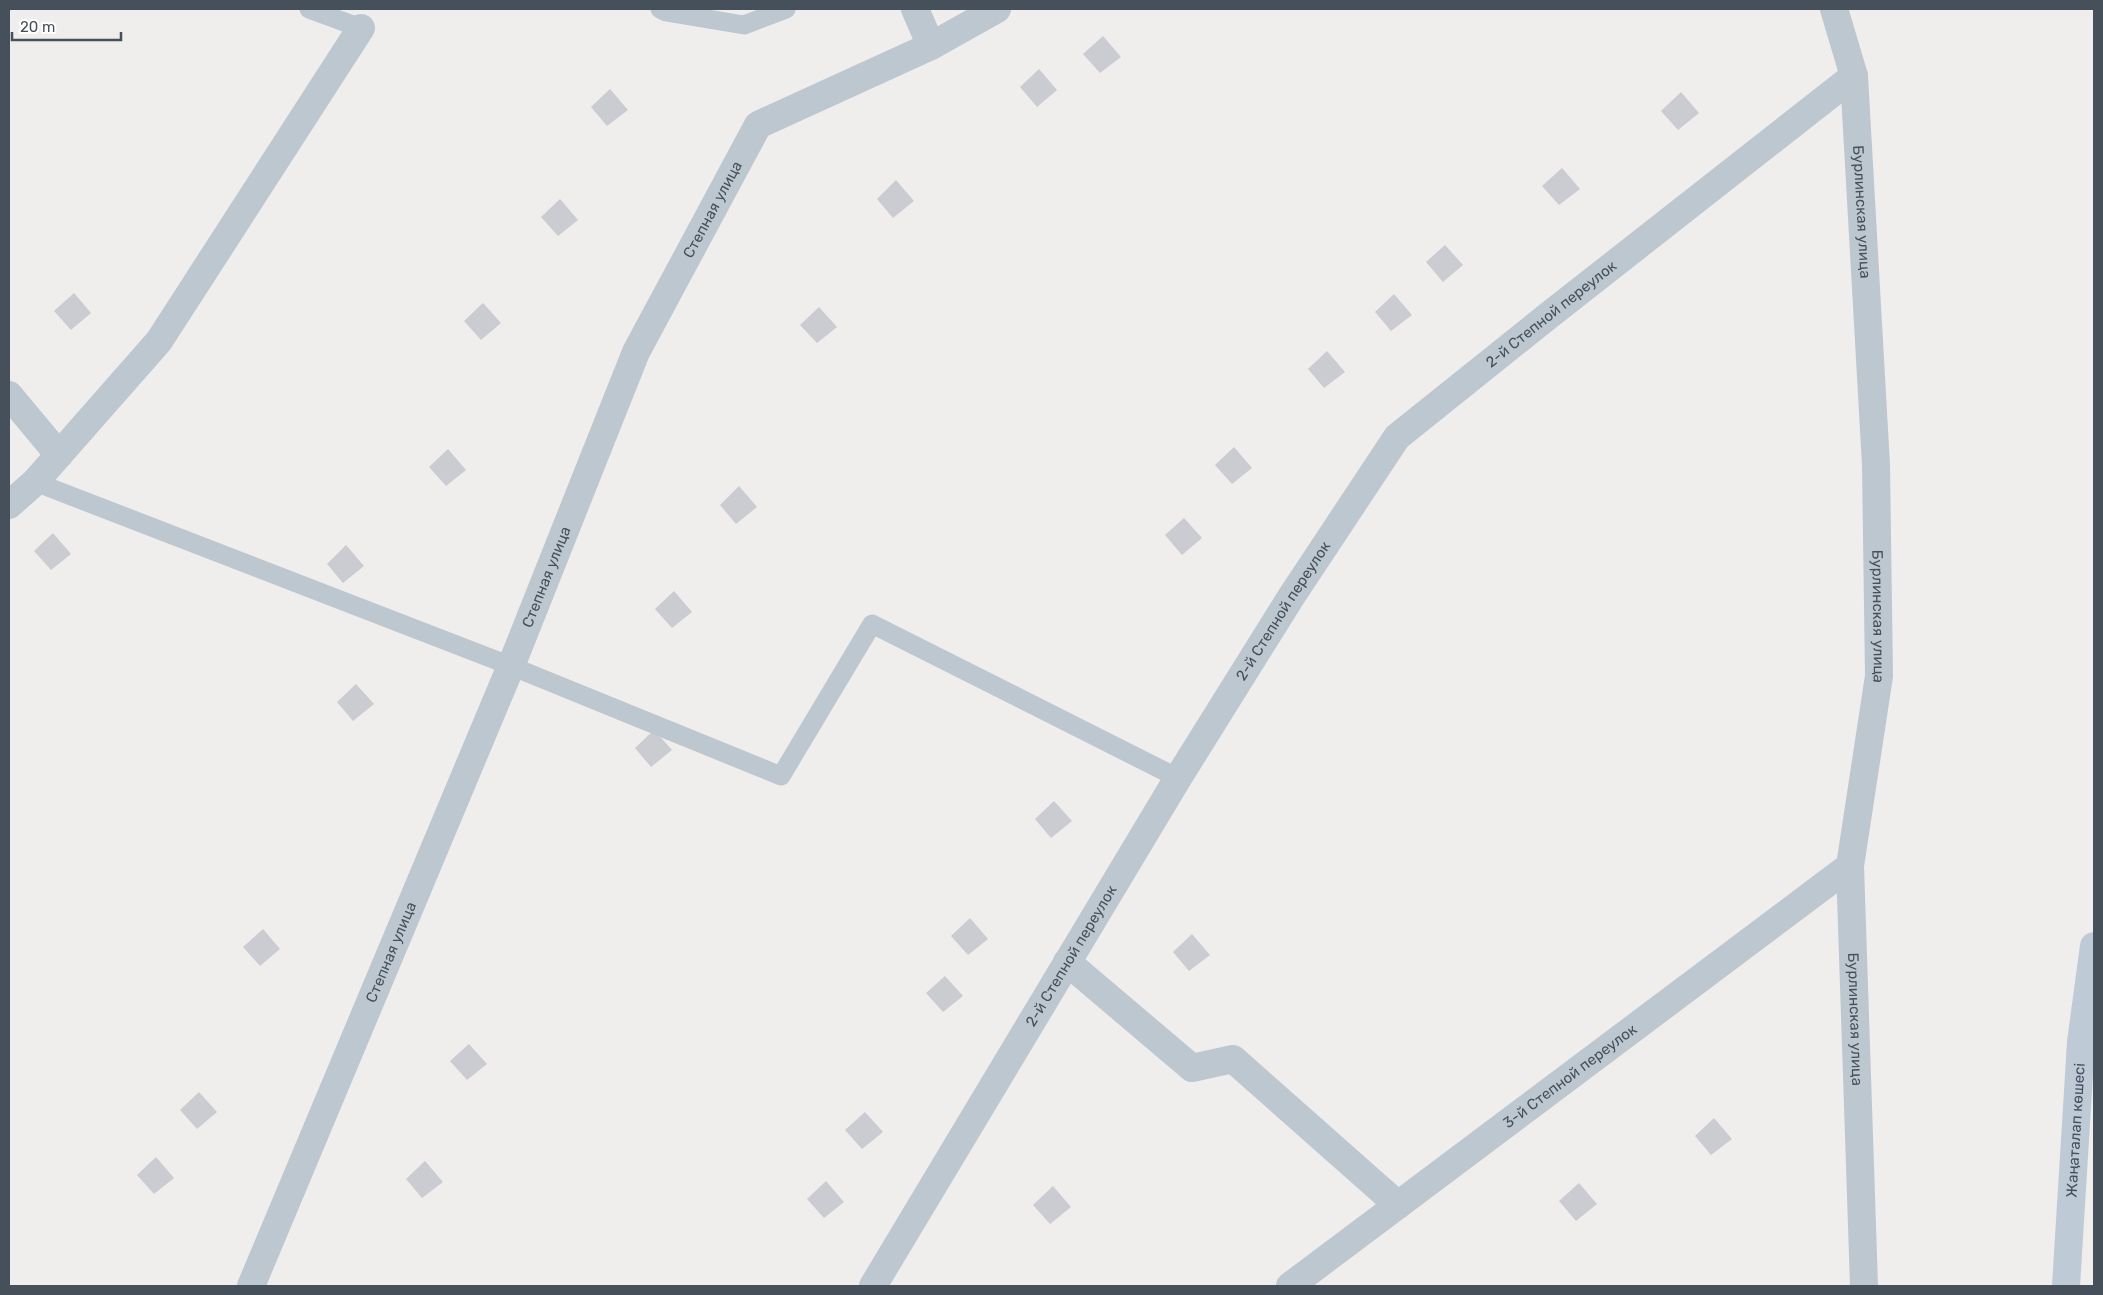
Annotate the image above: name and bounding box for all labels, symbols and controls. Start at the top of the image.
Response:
scale bar [12,10,121,42]
text: 20 m [20,18,55,36]
street label: Бурлинская улица [1849,145,1874,279]
street label: Степная улица [679,158,746,261]
street label: 2-й Степной переулок [1482,257,1620,371]
street label: Степная улица [518,524,575,630]
street label: 2-й Степной переулок [1232,538,1334,684]
street label: Бурлинская улица [1868,550,1888,684]
street label: 2-й Степной переулок [1022,882,1120,1030]
street label: Степная улица [362,899,420,1005]
street label: Бурлинская улица [1844,952,1866,1086]
street label: 3-й Степной переулок [1500,1020,1640,1132]
street label: Жаңаталап көшесі [2062,1062,2089,1198]

